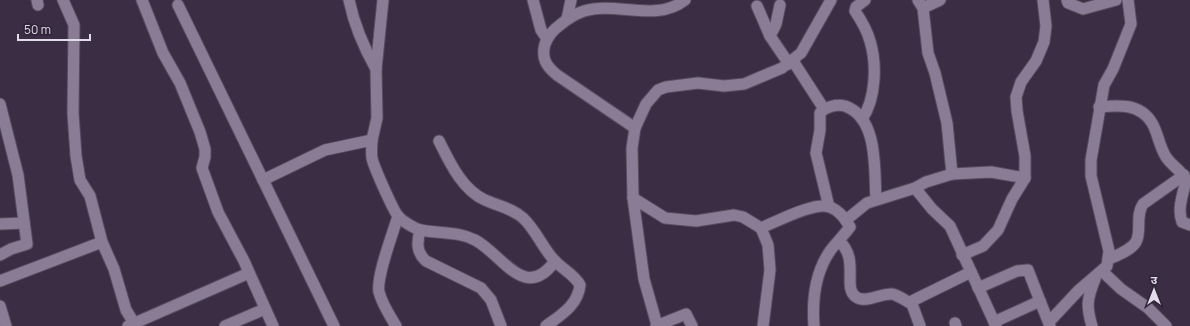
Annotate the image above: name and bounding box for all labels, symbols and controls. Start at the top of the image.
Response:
scale bar [18,16,90,42]
text: 50 m [24,21,51,38]
north arrow [1134,270,1174,310]
text: उ [1151,272,1158,287]

